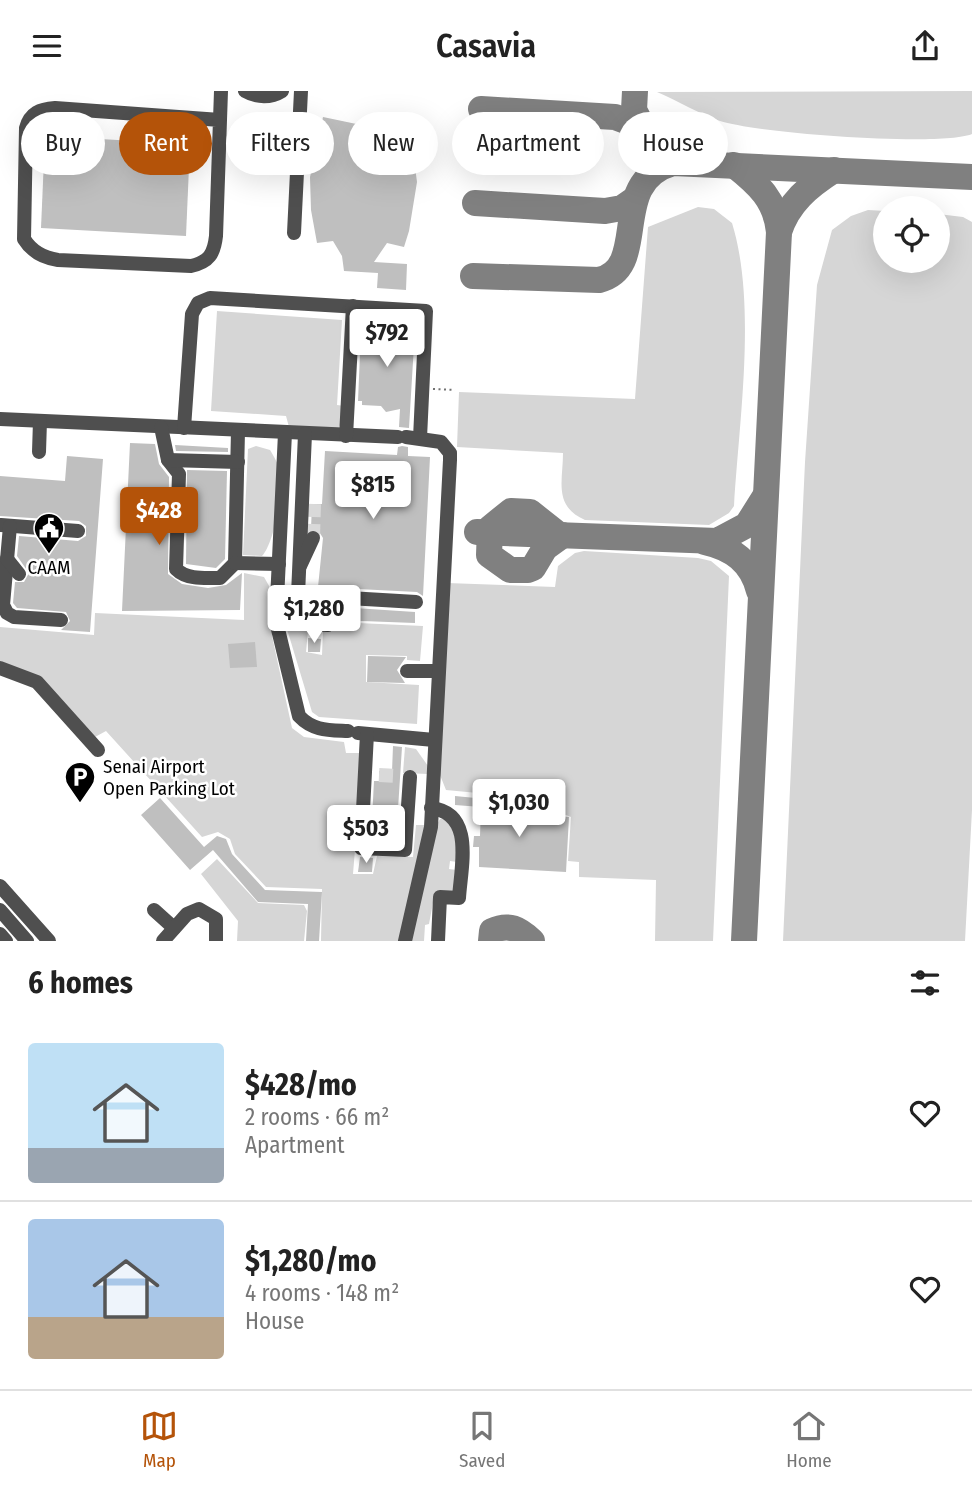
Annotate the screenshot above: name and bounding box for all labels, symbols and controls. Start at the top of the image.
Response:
icon: menu [28,27,66,65]
text: Casavia [436,27,536,65]
icon: share [906,27,944,65]
chip: Buy [21,112,105,175]
chip: Rent [119,112,212,175]
chip: Filters [226,112,334,175]
chip: New [348,112,438,175]
chip: Apartment [452,112,604,175]
chip: House [618,112,728,175]
map controls [873,196,950,273]
button: locate [873,196,950,273]
pin: $792 [346,309,428,369]
text: $792 [366,318,408,346]
pin: $815 [332,461,414,521]
text: $815 [351,470,395,498]
pin: $428 [118,487,200,547]
text: $428 [136,496,182,524]
public building icon: CAAM [32,511,66,555]
place label: CAAM [27,556,71,579]
pin: $1,280 [257,585,371,645]
text: $1,280 [284,594,344,622]
place label: Senai Airport Open Parking Lot [103,755,236,800]
parking icon: Senai Airport Open Parking Lot [63,760,97,804]
pin: $1,030 [462,779,576,839]
text: $1,030 [489,788,550,816]
pin: $503 [325,805,407,865]
text: $503 [343,814,389,842]
icon: filters [906,964,944,1002]
text: 6 homes [28,965,133,1001]
text: $428/mo [245,1067,357,1103]
icon: home [84,1071,168,1155]
icon: heart [906,1094,944,1132]
text: 2 rooms · 66 m² [245,1103,389,1131]
text: Apartment [245,1131,345,1159]
text: $1,280/mo [245,1243,377,1279]
icon: home [84,1247,168,1331]
icon: heart [906,1270,944,1308]
text: 4 rooms · 148 m² [245,1279,399,1307]
text: House [245,1307,304,1335]
tab: Map [140,1407,178,1472]
tab: Saved [459,1407,505,1472]
tab: Home [786,1407,832,1472]

